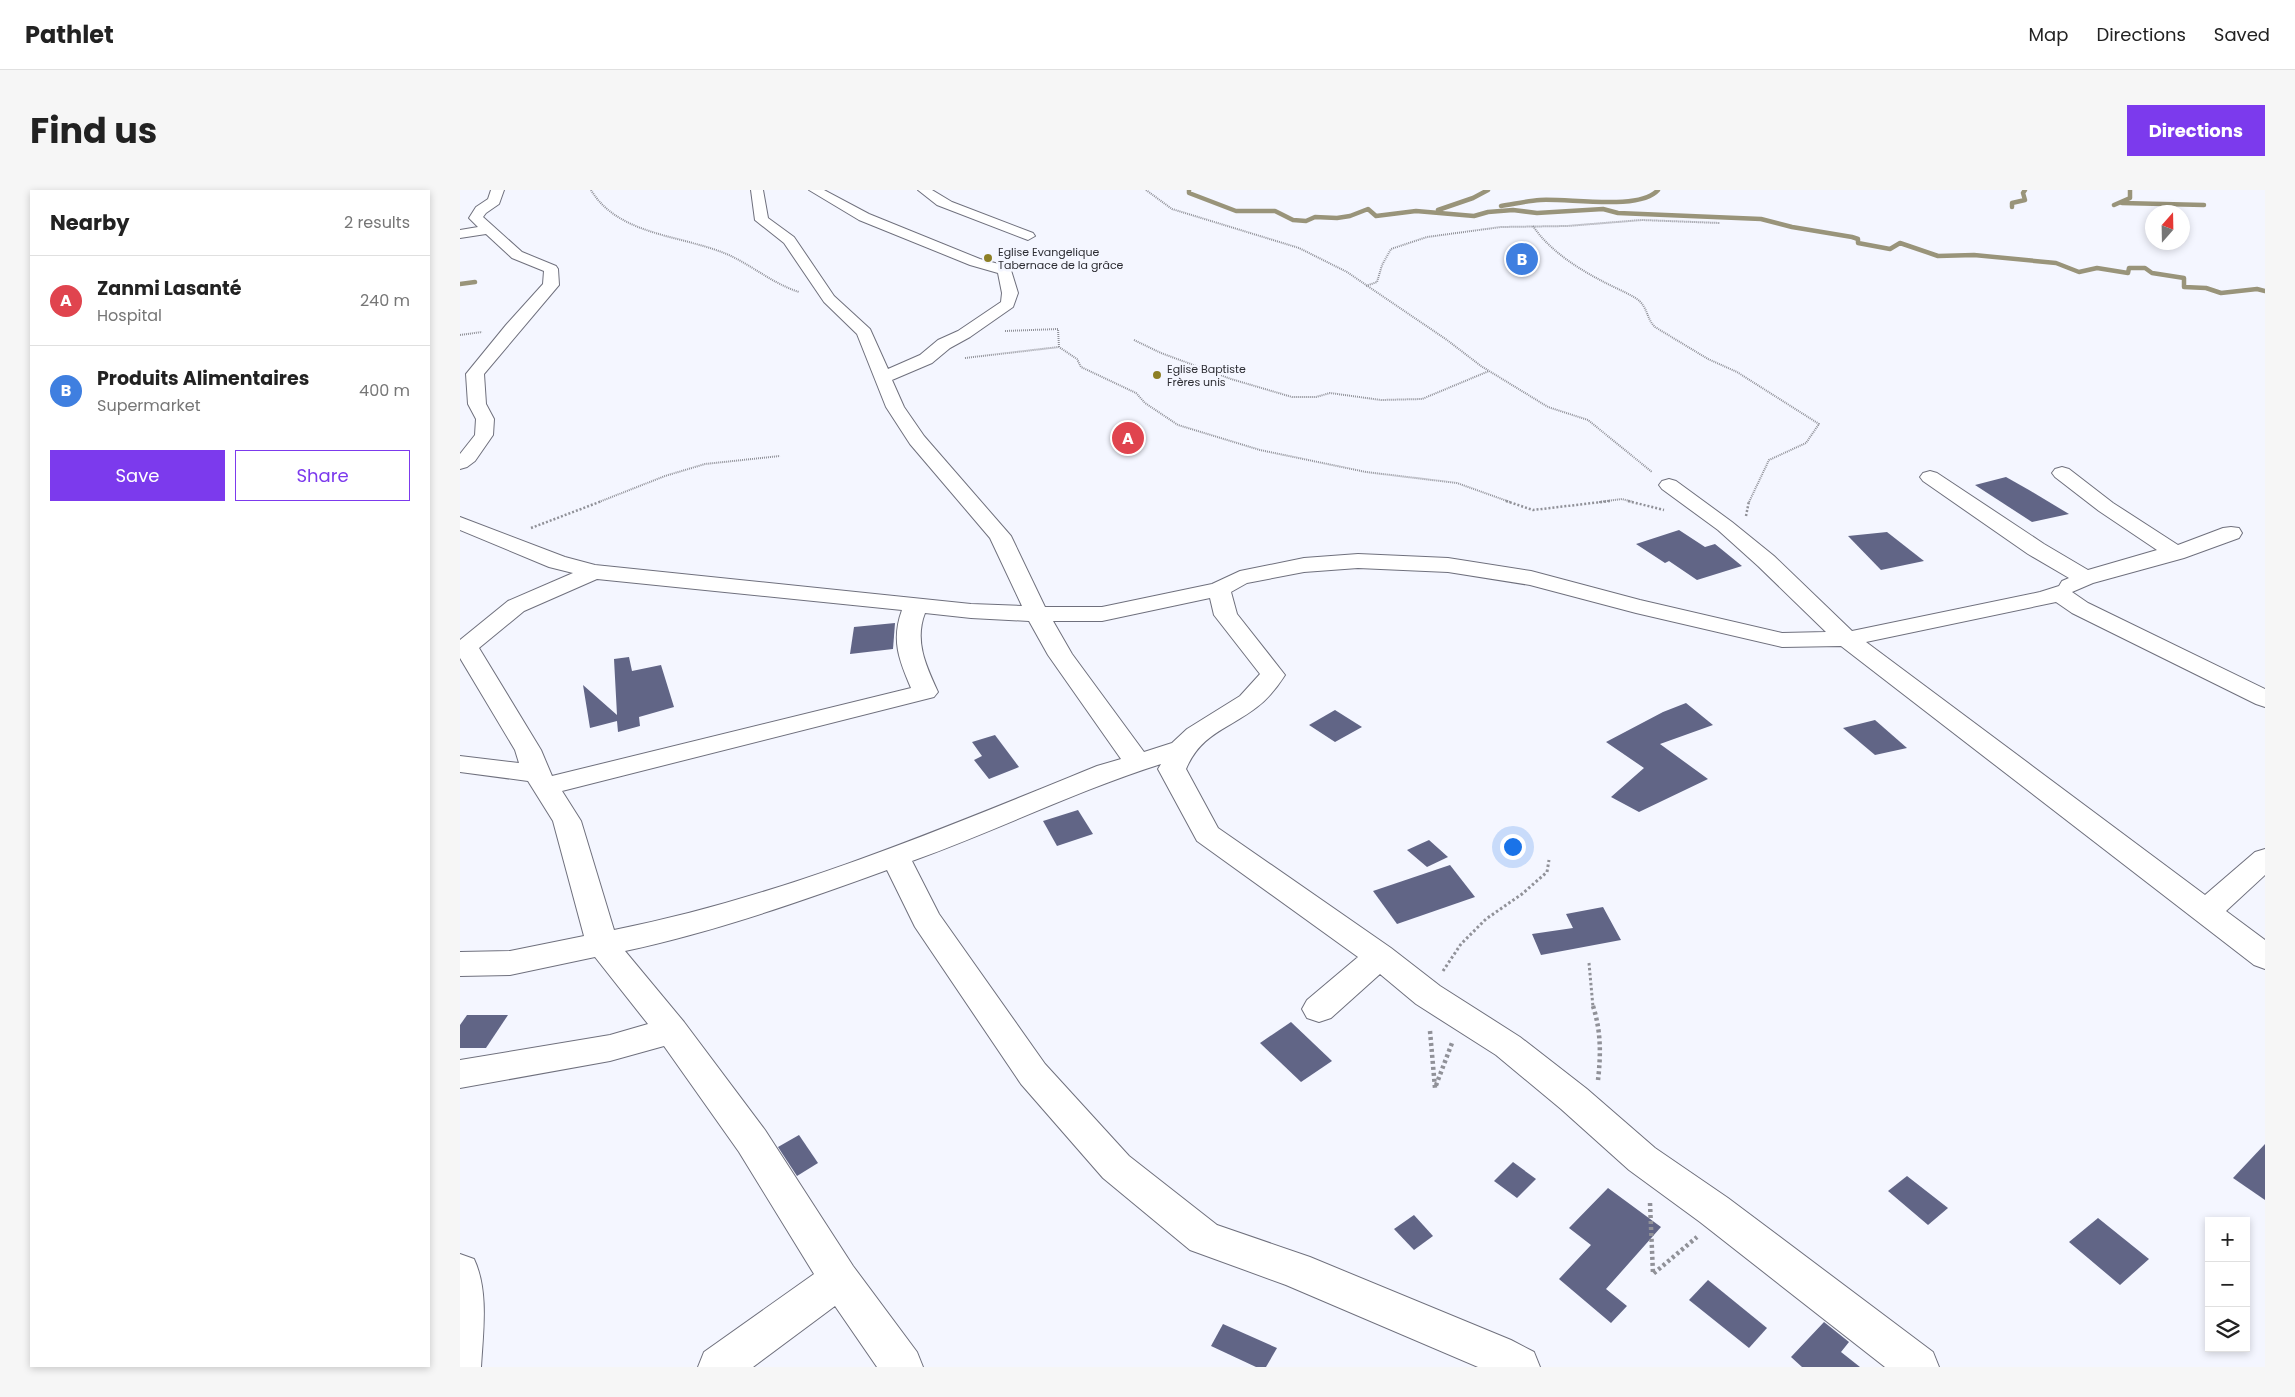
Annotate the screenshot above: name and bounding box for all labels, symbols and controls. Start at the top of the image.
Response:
text: Pathlet [25,18,114,51]
text: Map [2029,22,2068,47]
text: Directions [2096,22,2186,47]
text: Saved [2214,22,2270,47]
button: Directions [2127,105,2265,156]
text: Find us [30,106,157,155]
north arrow [2145,205,2190,250]
text: Nearby [50,208,130,237]
text: 2 results [344,211,410,234]
pin: B [1506,240,1538,278]
place label: Eglise Evangelique Tabernace de la grâce [998,244,1124,273]
marker: Eglise Evangelique Tabernace de la grâce [982,252,994,264]
text: Zanmi Lasanté [97,275,241,302]
text: A [60,289,72,312]
text: 240 m [360,289,410,312]
text: Hospital [97,304,162,327]
place label: Eglise Baptiste Frères unis [1167,361,1246,390]
text: Produits Alimentaires [97,365,309,392]
marker: Eglise Baptiste Frères unis [1151,369,1163,381]
text: B [61,379,71,402]
text: 400 m [359,379,410,402]
text: Supermarket [97,394,201,417]
pin: A [1112,419,1144,457]
button: Save [50,450,225,501]
button: Share [235,450,410,501]
your location [1500,834,1526,860]
map controls [2205,1217,2250,1352]
button: + [2205,1217,2250,1262]
button: − [2205,1262,2250,1307]
button: layers [2205,1307,2250,1352]

